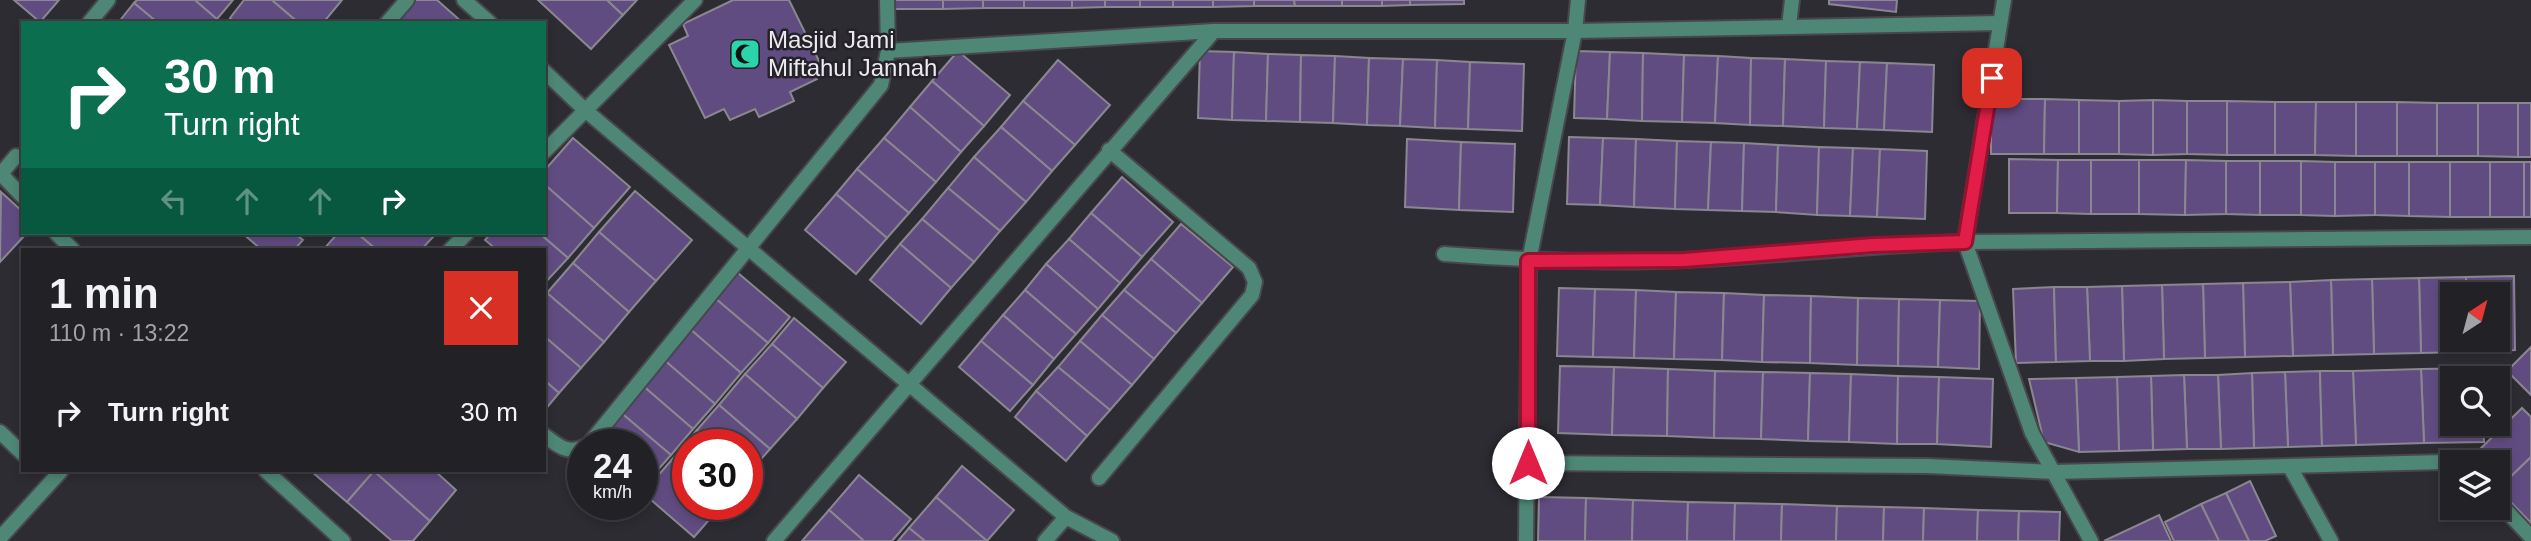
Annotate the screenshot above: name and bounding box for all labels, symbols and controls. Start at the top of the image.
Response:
place label: Masjid Jami Miftahul Jannah [768,26,937,81]
mosque icon: Masjid Jami Miftahul Jannah [728,37,762,71]
pin [1962,48,2022,108]
icon: right [49,49,140,140]
text: 30 m [164,49,276,103]
icon: arrive [1973,59,2011,97]
text: Turn right [164,106,300,142]
icon: left [155,182,193,220]
icon: ahead [228,182,266,220]
icon: ahead [301,182,339,220]
icon: right [374,182,412,220]
text: 1 min [49,270,159,317]
button: close [444,271,518,345]
north arrow [2440,282,2510,352]
map controls [2440,282,2510,520]
text: 110 m · 13:22 [49,320,189,346]
button: search [2440,366,2510,436]
icon: right [49,394,87,432]
text: Turn right [108,397,229,427]
text: 30 m [460,397,518,427]
position arrow [1491,426,1565,500]
speed limit sign: 30 [672,429,763,520]
text: 24 [593,446,632,485]
button: layers [2440,450,2510,520]
text: km/h [593,482,632,502]

